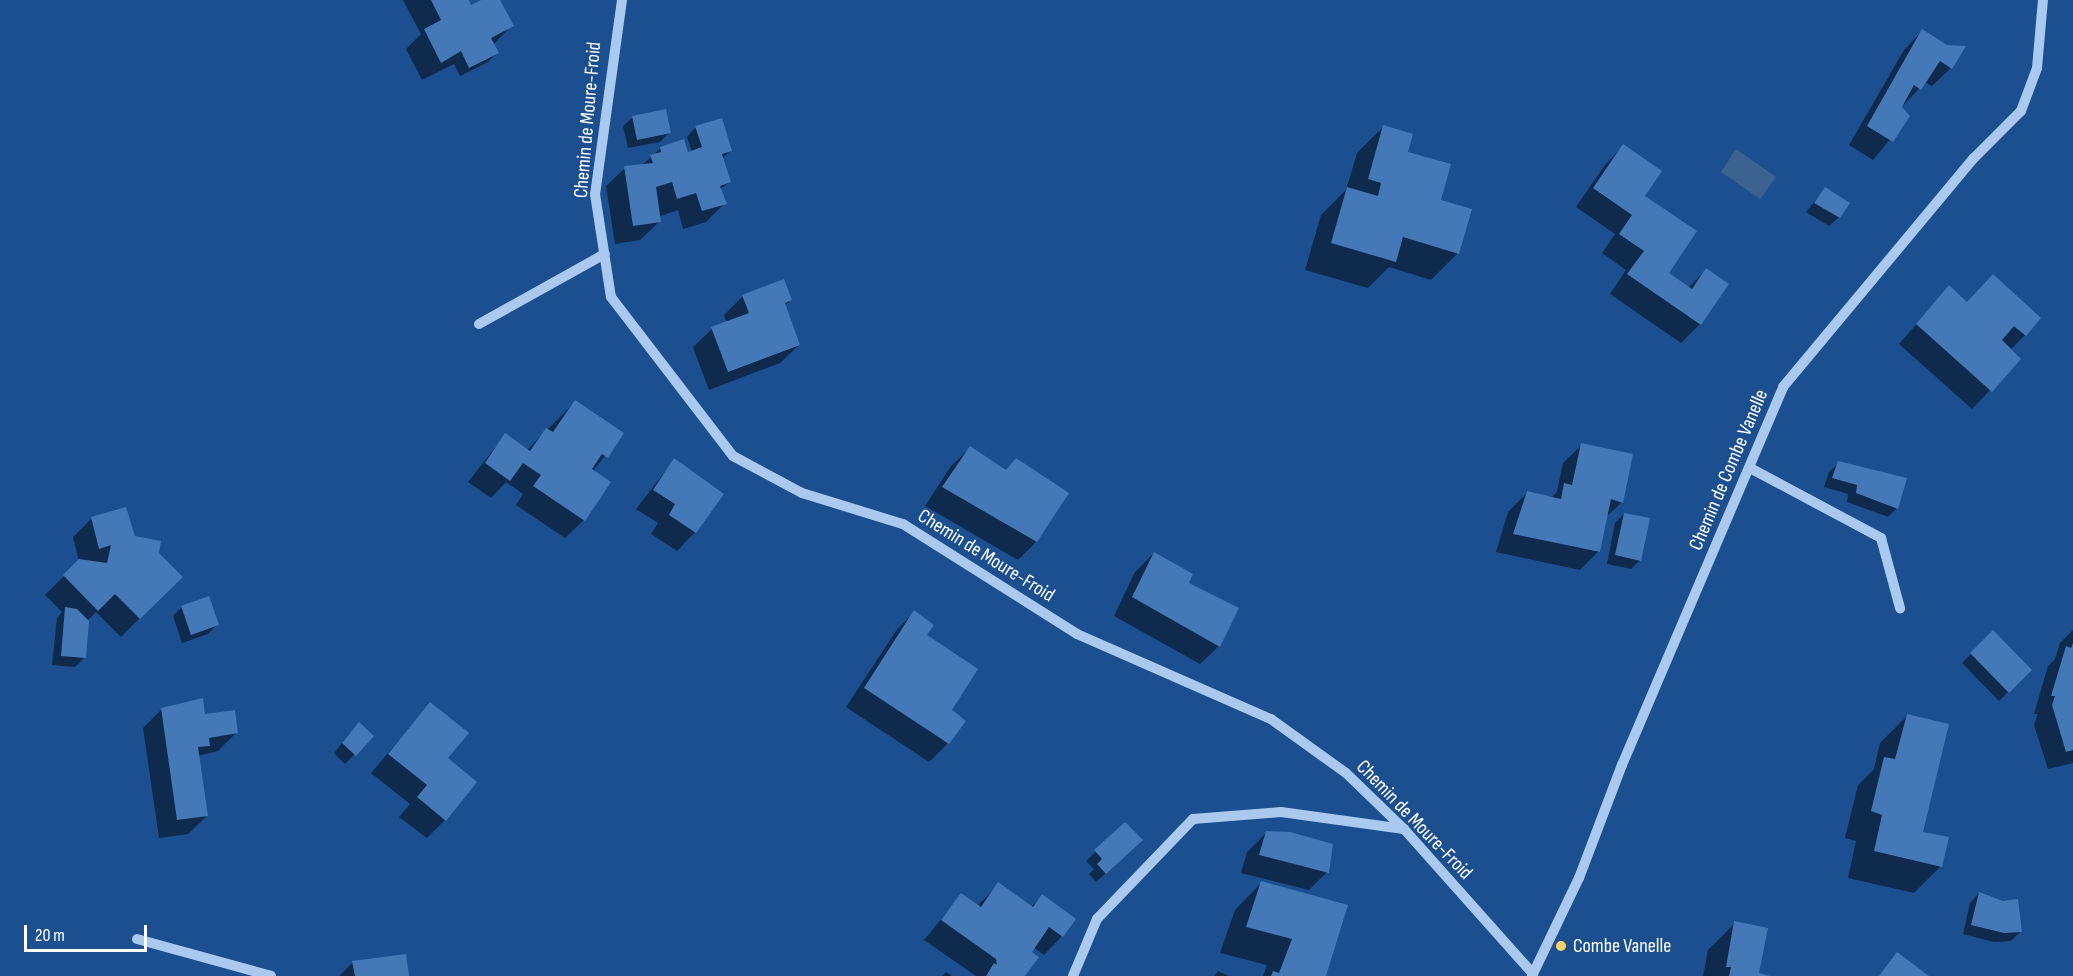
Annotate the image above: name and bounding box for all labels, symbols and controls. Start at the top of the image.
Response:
street label: Chemin de Moure-Froid [569,41,607,199]
street label: Chemin de Combe Vanelle [1684,386,1774,554]
street label: Chemin de Moure-Froid [913,504,1059,608]
street label: Chemin de Moure-Froid [1351,755,1477,885]
scale bar [27,913,150,951]
text: 20 m [35,925,65,946]
place label: Combe Vanelle [1573,934,1671,958]
marker: Combe Vanelle [1554,939,1568,953]

